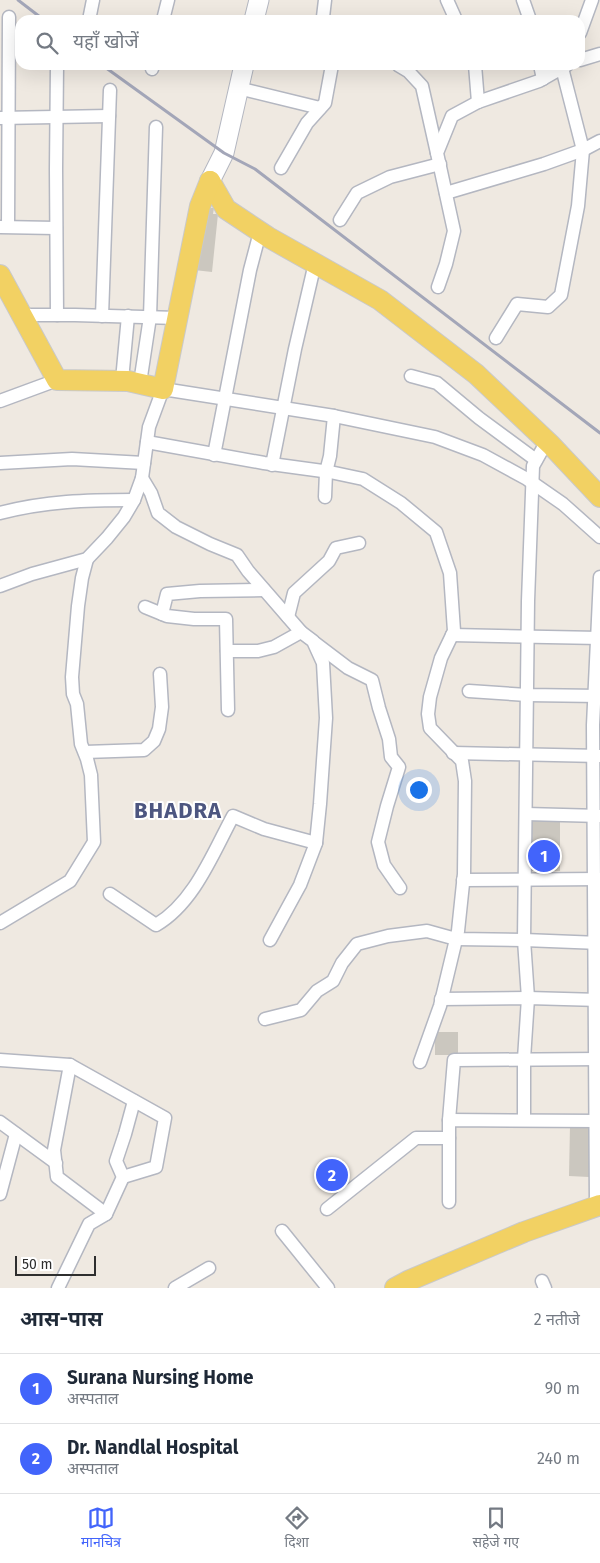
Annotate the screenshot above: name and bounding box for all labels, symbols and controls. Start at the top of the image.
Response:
search box [15,15,585,70]
icon: search [33,29,61,57]
text: यहाँ खोजें [73,30,139,53]
your location [406,777,432,803]
district label: BHADRA [134,797,222,824]
pin: 1 [528,837,560,875]
pin: 2 [316,1156,348,1194]
scale bar [15,1253,96,1276]
text: 50 m [22,1256,53,1273]
text: आस-पास [20,1306,103,1332]
text: 2 नतीजे [534,1310,580,1329]
text: Surana Nursing Home [67,1366,254,1389]
text: 1 [32,1379,40,1398]
text: 90 m [545,1379,580,1398]
text: अस्पताल [67,1389,119,1408]
text: Dr. Nandlal Hospital [67,1436,238,1459]
text: 2 [32,1449,40,1468]
text: 240 m [537,1449,580,1468]
text: अस्पताल [67,1459,119,1478]
tab: मानचित्र [81,1504,121,1553]
tab: दिशा [283,1504,311,1553]
tab: सहेजे गए [472,1504,519,1553]

